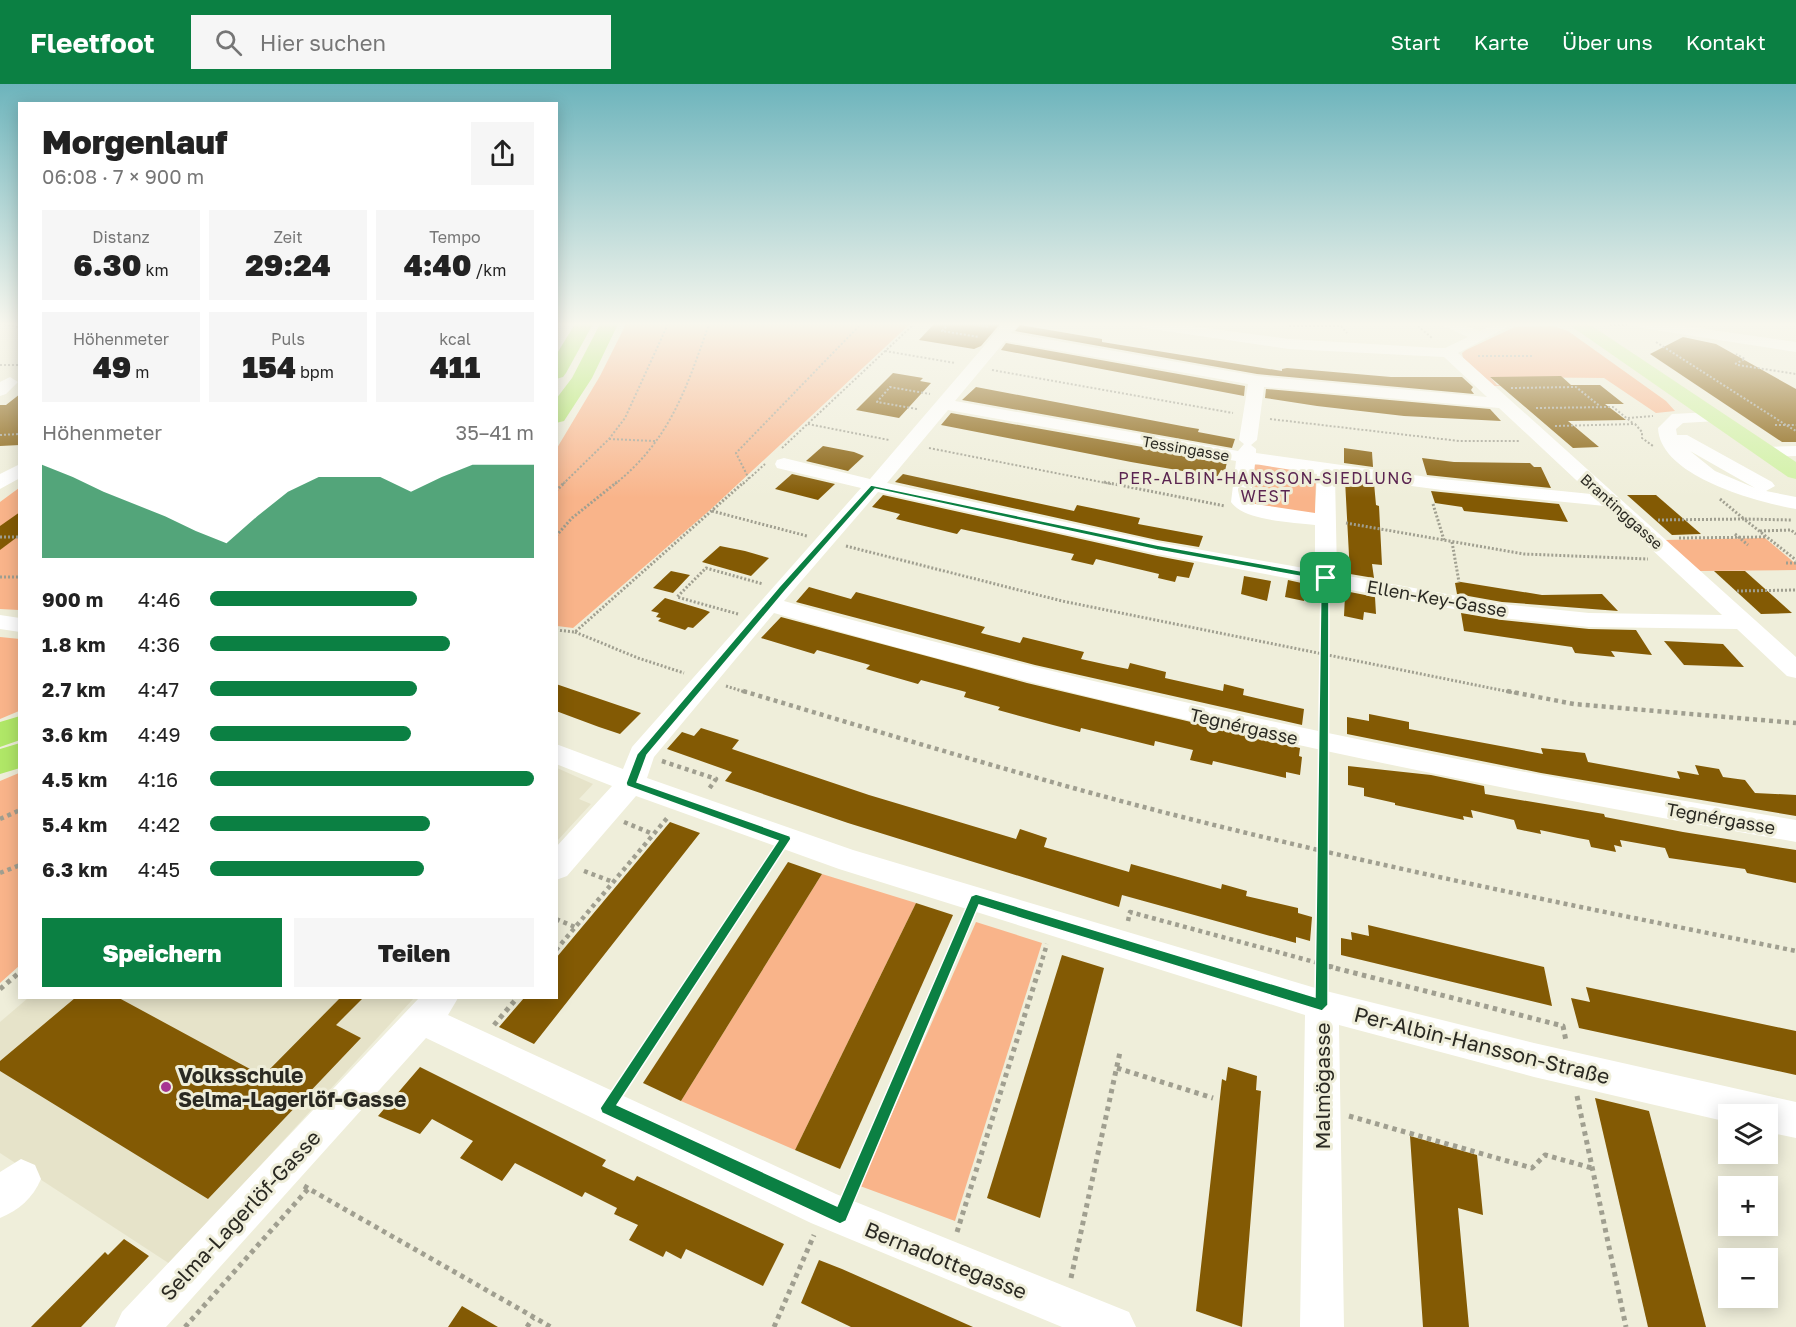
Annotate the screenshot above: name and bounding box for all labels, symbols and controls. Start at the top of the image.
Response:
search box [191,15,611,69]
text: Fleetfoot [30,26,155,59]
icon: search [212,26,245,59]
text: Hier suchen [260,29,386,56]
text: Start [1390,29,1441,55]
text: Karte [1474,29,1529,55]
text: Über uns [1562,29,1653,55]
text: Kontakt [1686,29,1766,55]
text: Morgenlauf [42,122,227,161]
button: share [471,122,534,185]
text: 06:08 · 7 × 900 m [42,164,204,188]
text: Distanz [92,227,150,247]
text: Zeit [273,227,303,247]
text: Tempo [429,227,481,247]
text: 6.30 [73,247,141,283]
text: 29:24 [245,247,331,283]
text: 4:40 [404,247,471,283]
text: km [141,260,169,280]
text: /km [471,260,506,280]
text: Höhenmeter [73,329,169,349]
text: Puls [271,329,305,349]
text: kcal [439,329,471,349]
text: 49 [93,349,131,385]
text: 154 [242,349,296,385]
text: 411 [430,349,480,385]
text: m [131,362,149,382]
text: bpm [296,362,334,382]
text: Höhenmeter [42,420,162,444]
text: 35–41 m [456,420,534,444]
street label: Tessingasse [1141,431,1231,465]
district label: PER-ALBIN-HANSSON-SIEDLUNG WEST [1118,468,1414,506]
street label: Brantinggasse [1577,469,1667,553]
pin [1300,552,1351,603]
icon: arrive [1309,561,1342,594]
street label: Ellen-Key-Gasse [1365,575,1509,621]
text: 900 m [42,587,103,611]
text: 4:46 [138,587,181,611]
text: 1.8 km [42,632,106,656]
text: 4:36 [138,632,180,656]
text: 2.7 km [42,677,106,701]
text: 4:47 [138,677,179,701]
street label: Tegnérgasse [1188,703,1300,749]
text: 3.6 km [42,722,107,746]
text: 4:49 [138,722,181,746]
text: 4.5 km [42,767,107,791]
text: 4:16 [138,767,178,791]
street label: Tegnérgasse [1665,798,1777,838]
text: 5.4 km [42,812,107,836]
text: 4:42 [138,812,180,836]
text: 6.3 km [42,857,107,881]
text: 4:45 [138,857,180,881]
button: Speichern [42,918,282,987]
button: Teilen [294,918,534,987]
street label: Per-Albin-Hansson-Straße [1351,1001,1613,1089]
street label: Malmögasse [1309,1022,1335,1150]
place label: Volksschule Selma-Lagerlöf-Gasse [178,1062,406,1112]
marker: Volksschule Selma-Lagerlöf-Gasse [159,1080,173,1094]
map controls [1718,1104,1778,1308]
button: layers [1718,1104,1778,1164]
street label: Selma-Lagerlöf-Gasse [154,1124,326,1306]
button: + [1718,1176,1778,1236]
street label: Bernadottegasse [861,1216,1031,1304]
button: − [1718,1248,1778,1308]

